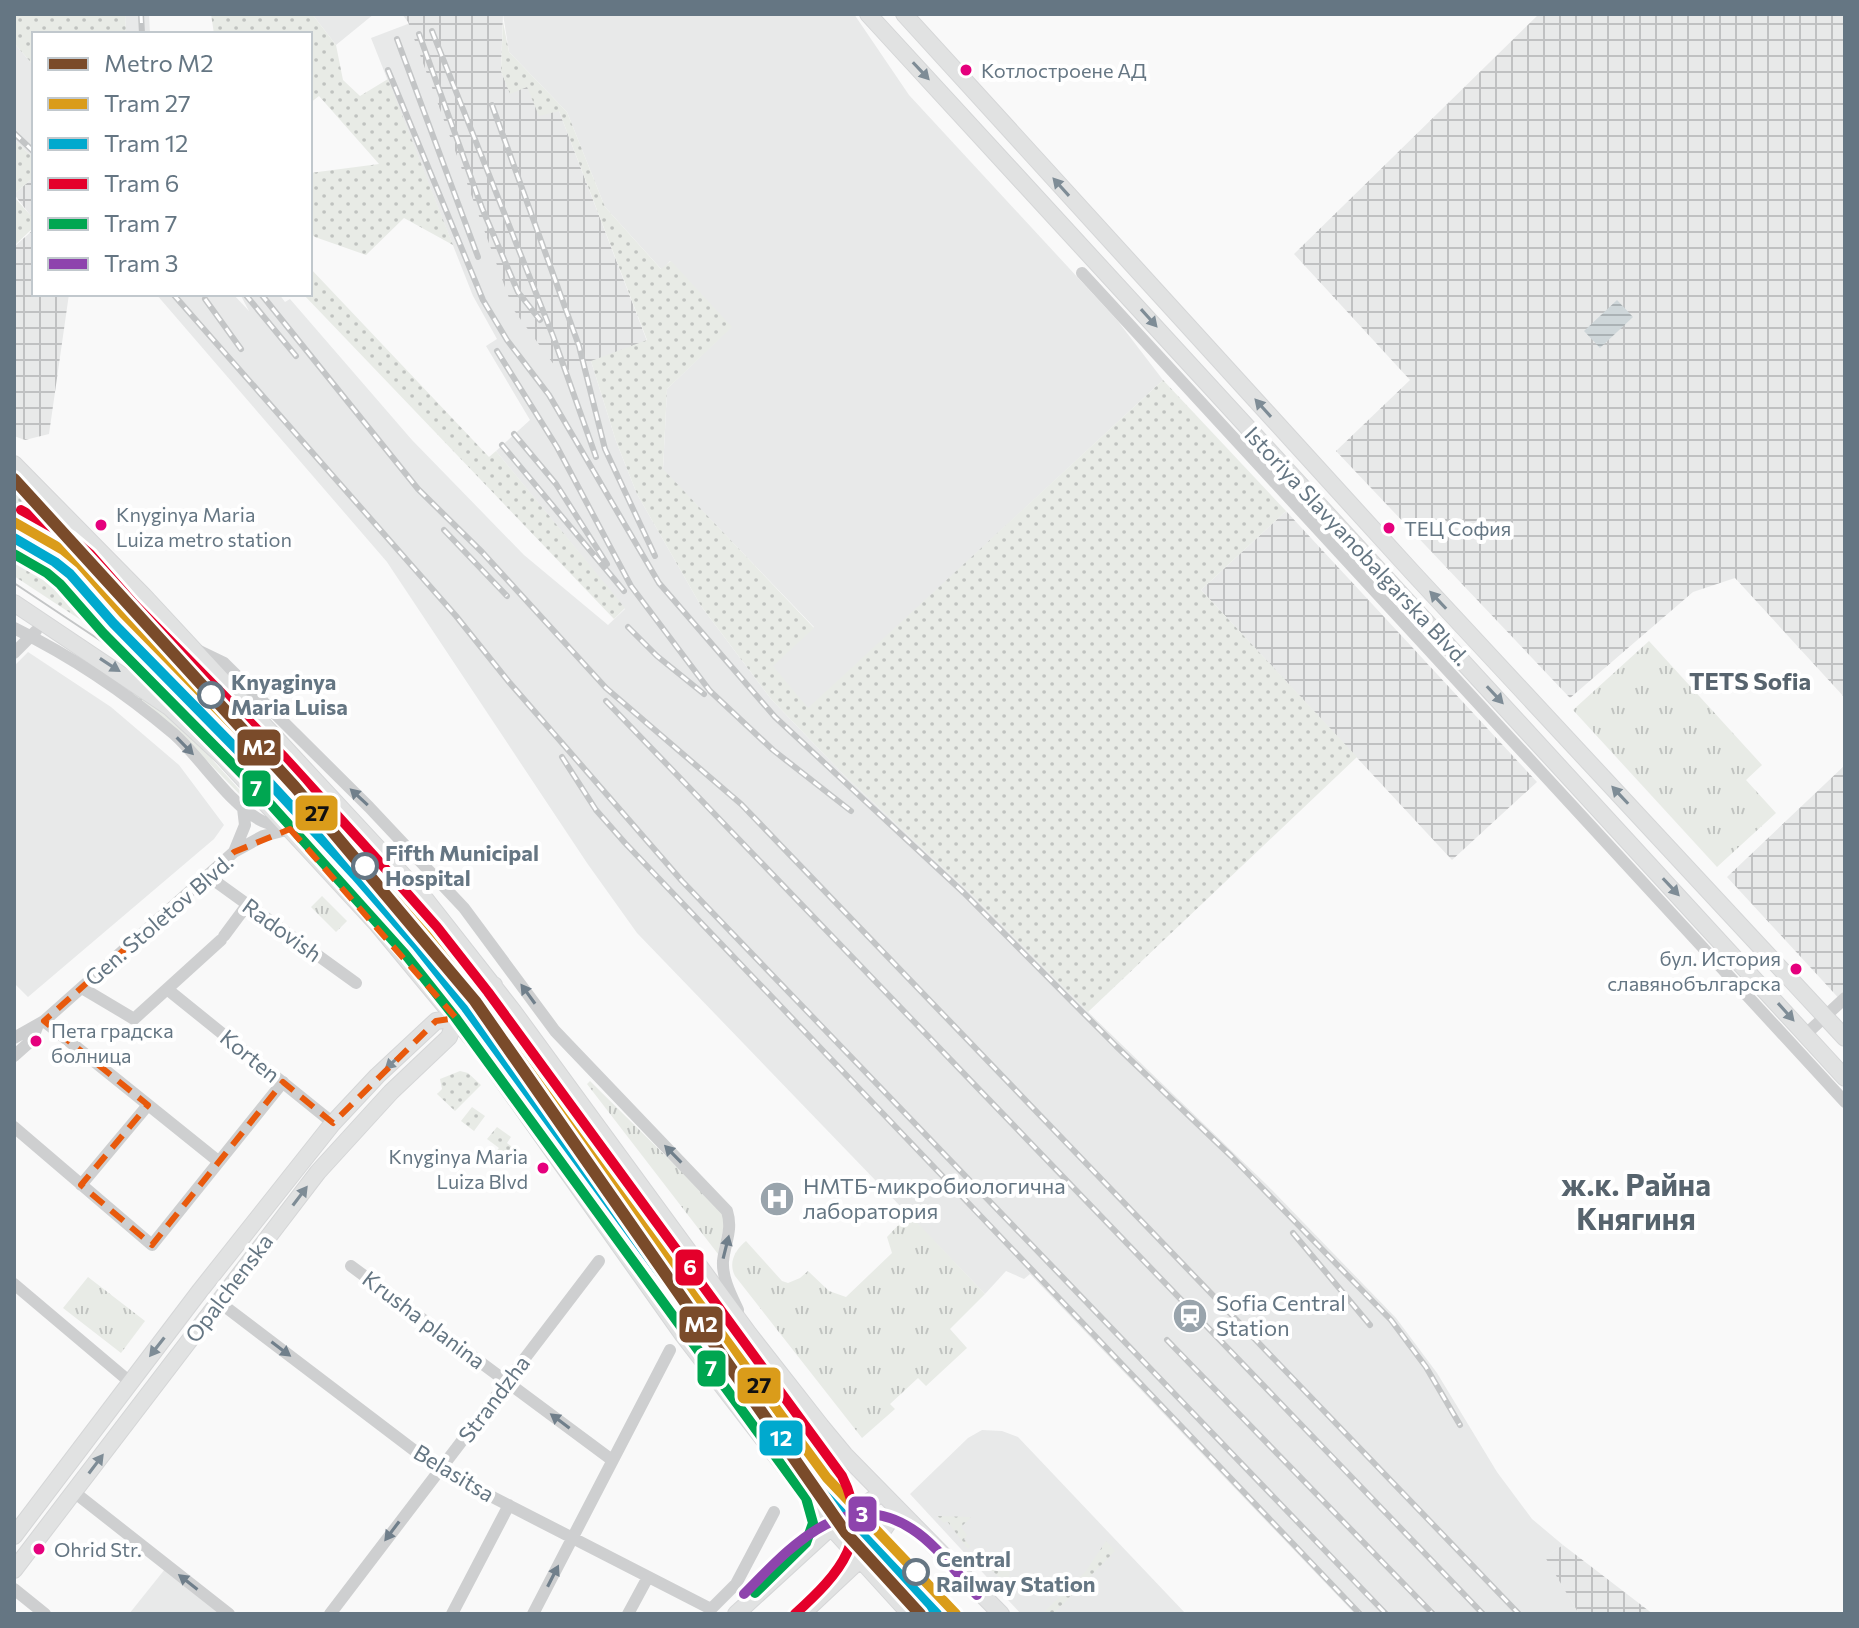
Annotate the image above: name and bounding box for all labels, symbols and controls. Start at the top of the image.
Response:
legend [32,32,312,296]
text: Metro M2 [104,48,214,77]
place label: Котлостроене АД [981,58,1147,82]
one-way arrow [911,61,929,80]
marker: Котлостроене АД [958,62,974,78]
text: Tram 27 [104,88,191,117]
text: Tram 12 [104,128,188,157]
text: Tram 6 [104,168,179,197]
one-way arrow [1052,177,1070,196]
text: Tram 7 [104,208,178,237]
text: Tram 3 [104,248,179,277]
one-way arrow [1139,308,1157,327]
one-way arrow [1254,399,1272,418]
street label: Istoriya Slavyanobalgarska Blvd. [1239,421,1475,671]
place label: Knyginya Maria Luiza metro station [116,502,292,551]
place label: ТЕЦ София [1404,516,1511,540]
marker: Knyginya Maria Luiza metro station [93,517,109,533]
marker: ТЕЦ София [1381,520,1397,536]
one-way arrow [1430,591,1448,610]
one-way arrow [99,657,121,672]
district label: TETS Sofia [1689,666,1811,695]
place label: Knyaginya Maria Luisa [231,668,348,720]
marker: Knyaginya Maria Luisa [198,682,224,708]
one-way arrow [1485,685,1503,704]
line badge: M2 [236,728,282,767]
text: M2 [242,733,276,760]
one-way arrow [176,736,194,755]
line badge: 7 [241,769,272,808]
text: 7 [250,774,262,801]
one-way arrow [1612,785,1630,804]
one-way arrow [350,789,369,807]
line badge: 27 [294,794,339,832]
text: 27 [305,799,329,826]
place label: Fifth Municipal Hospital [385,839,539,891]
street label: Gen. Stoletov Blvd. [79,848,238,991]
marker: Fifth Municipal Hospital [352,853,378,879]
one-way arrow [1661,877,1679,896]
street label: Radovish [237,892,327,967]
place label: бул. История славянобългарска [1607,946,1781,995]
marker: бул. История славянобългарска [1788,961,1804,977]
one-way arrow [521,983,536,1004]
one-way arrow [1777,1002,1794,1022]
place label: Пета градска болница [51,1018,174,1067]
street label: Korten [215,1023,286,1088]
marker: Пета градска болница [28,1033,44,1049]
one-way arrow [384,1051,403,1069]
place label: Knyginya Maria Luiza Blvd [389,1144,528,1193]
one-way arrow [664,1145,682,1164]
marker: Knyginya Maria Luiza Blvd [535,1160,551,1176]
district label: ж.к. Райна Княгиня [1561,1165,1711,1236]
place label: НМТБ-микробиологична лаборатория [803,1172,1066,1224]
hospital icon: НМТБ-микробиологична лаборатория [758,1180,796,1218]
one-way arrow [292,1185,308,1206]
street label: Opalchenska [179,1228,278,1347]
one-way arrow [721,1234,733,1259]
line badge: 6 [674,1248,705,1287]
text: 6 [683,1253,697,1280]
street label: Krusha planina [358,1265,491,1375]
place label: Sofia Central Station [1216,1289,1346,1341]
station icon: Sofia Central Station [1171,1297,1209,1335]
line badge: M2 [678,1305,724,1344]
text: M2 [684,1310,718,1337]
one-way arrow [149,1337,165,1357]
one-way arrow [270,1341,292,1357]
line badge: 7 [696,1349,727,1388]
street label: Strandzha [452,1350,535,1448]
text: 7 [705,1354,717,1381]
line badge: 27 [736,1366,782,1405]
text: 27 [747,1371,771,1398]
one-way arrow [549,1414,570,1430]
line badge: 12 [758,1419,804,1457]
text: 12 [770,1424,792,1451]
street label: Belasitsa [409,1438,499,1507]
one-way arrow [87,1453,103,1474]
line badge: 3 [847,1495,878,1533]
text: 3 [856,1500,868,1527]
one-way arrow [385,1521,401,1542]
place label: Ohrid Str. [54,1537,142,1561]
marker: Ohrid Str. [31,1541,47,1557]
place label: Central Railway Station [936,1545,1096,1597]
marker: Central Railway Station [903,1559,929,1585]
one-way arrow [546,1564,559,1587]
one-way arrow [178,1574,198,1591]

